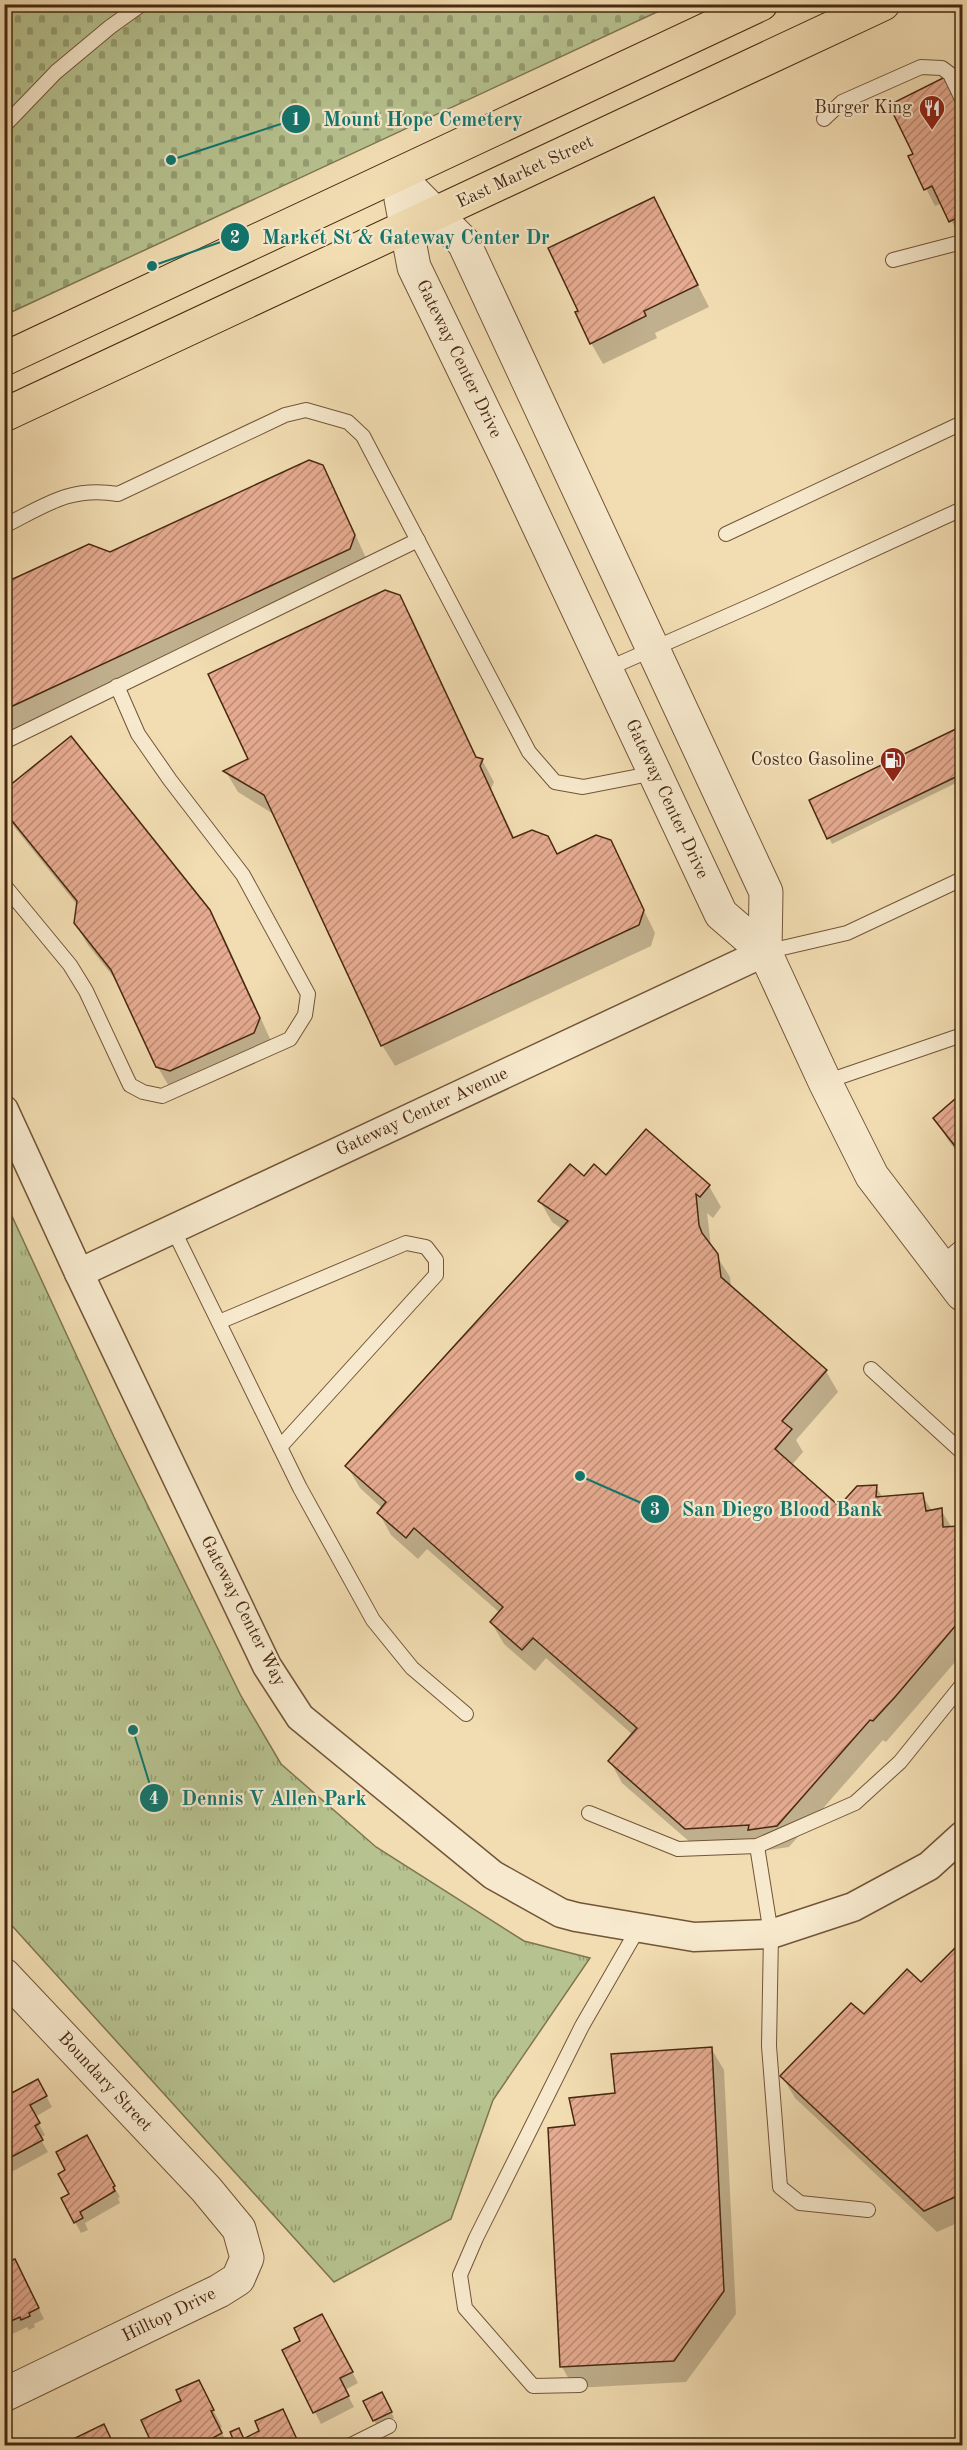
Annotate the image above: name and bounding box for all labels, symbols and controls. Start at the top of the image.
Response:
restaurant icon: Burger King [917,93,947,131]
place label: Burger King [814,99,912,117]
callout: Mount Hope Cemetery [281,100,534,138]
text: 1 [291,111,301,129]
text: Mount Hope Cemetery [323,111,523,131]
street label: East Market Street [454,132,596,212]
callout: Market St & Gateway Center Dr [220,218,561,256]
text: 2 [230,229,240,247]
text: Market St & Gateway Center Dr [262,229,550,249]
street label: Gateway Center Drive [413,277,505,441]
street label: Gateway Center Drive [622,717,712,881]
fuel station icon: Costco Gasoline [878,745,908,783]
place label: Costco Gasoline [751,751,874,769]
street label: Gateway Center Avenue [333,1064,511,1160]
callout: San Diego Blood Bank [640,1490,894,1528]
text: 3 [650,1501,660,1519]
text: San Diego Blood Bank [682,1501,882,1521]
street label: Gateway Center Way [197,1533,289,1689]
callout: Dennis V Allen Park [139,1779,379,1817]
text: 4 [149,1790,159,1808]
text: Dennis V Allen Park [181,1790,367,1810]
street label: Boundary Street [55,2029,155,2135]
street label: Hilltop Drive [119,2285,219,2345]

